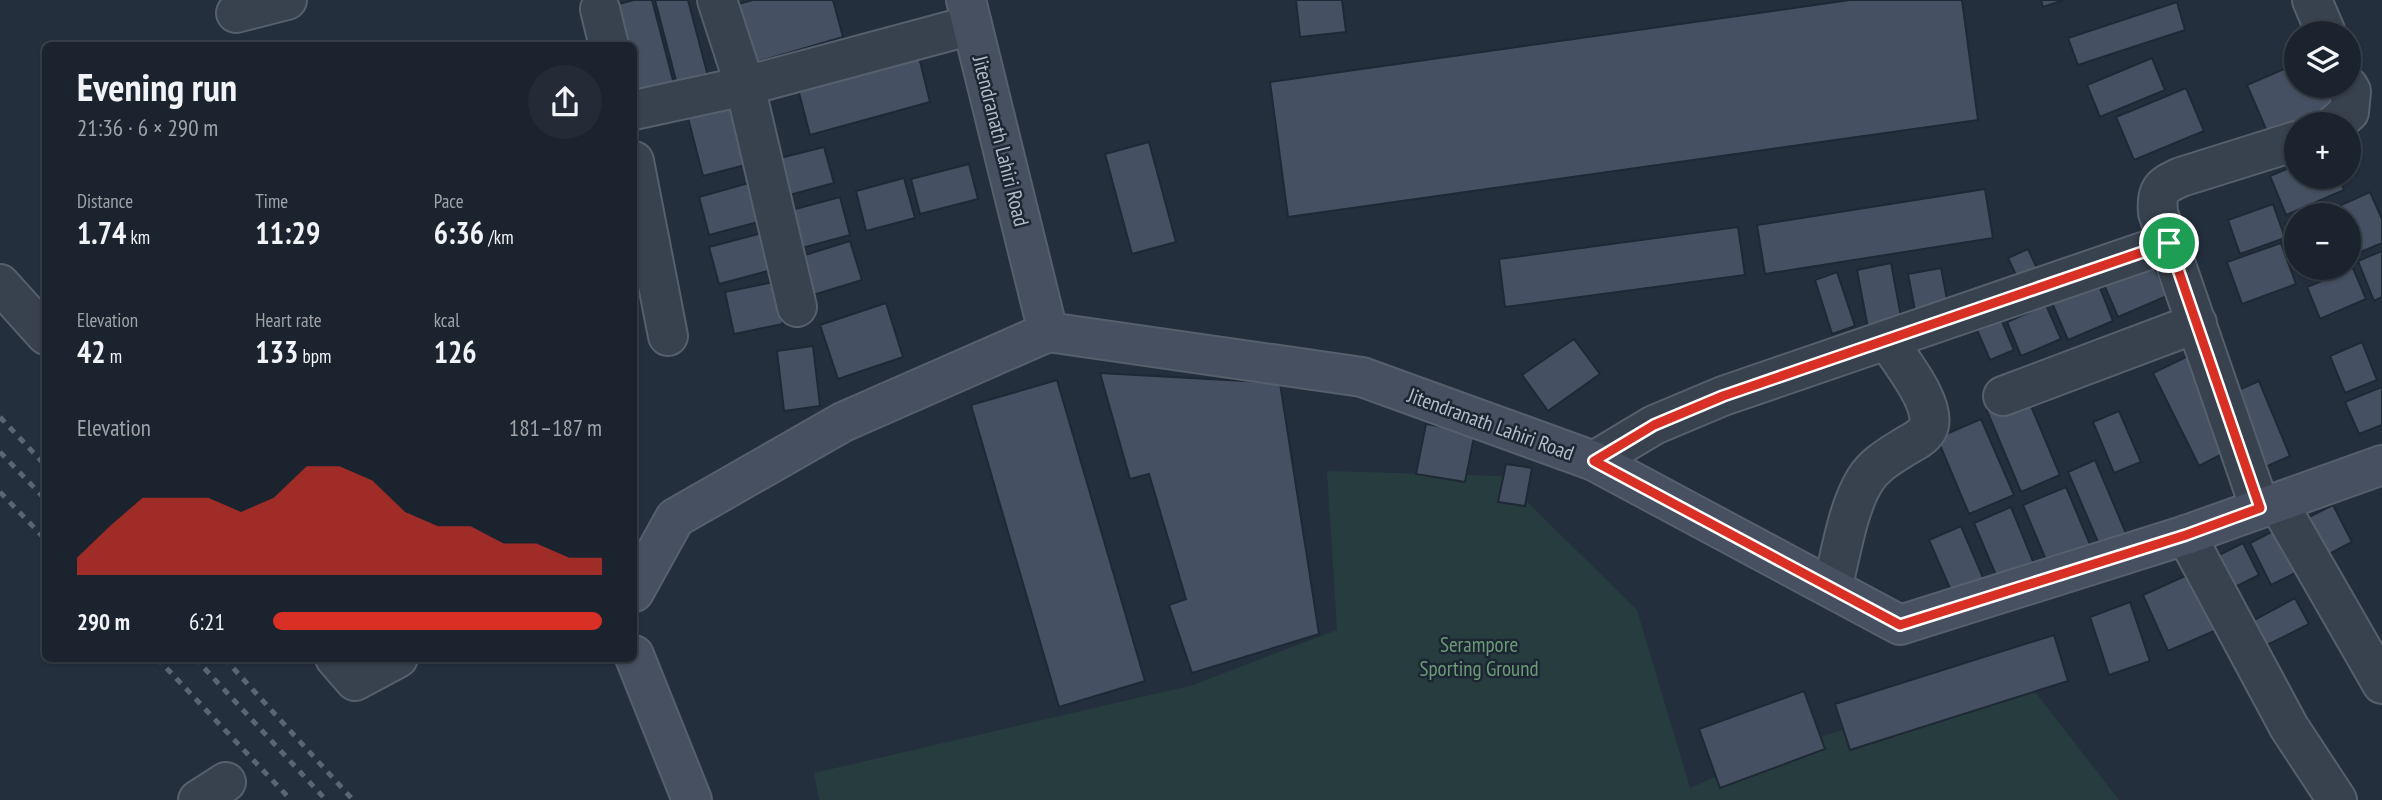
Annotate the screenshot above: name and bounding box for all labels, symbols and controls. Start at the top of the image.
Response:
map controls [2284,21,2361,280]
button: layers [2284,21,2361,98]
street label: Jitendranath Lahiri Road [967,52,1035,229]
text: Evening run [77,62,237,111]
button: share [528,65,602,139]
button: + [2284,112,2361,189]
text: 21:36 · 6 × 290 m [77,113,218,142]
text: Distance [77,189,133,213]
text: Time [255,189,288,213]
text: Pace [434,189,464,213]
button: − [2284,203,2361,280]
text: 1.74 [77,213,126,252]
text: 11:29 [255,213,320,252]
text: 6:36 [434,213,484,252]
pin [2139,213,2199,273]
icon: arrive [2150,224,2188,262]
text: km [126,225,150,249]
text: /km [484,225,514,249]
text: Elevation [77,308,138,332]
text: Heart rate [255,308,322,332]
text: kcal [434,308,460,332]
text: 42 [77,332,106,371]
text: 133 [255,332,298,371]
text: 126 [434,332,477,371]
text: m [106,344,122,368]
text: bpm [298,344,331,368]
street label: Jitendranath Lahiri Road [1403,381,1578,467]
text: Elevation [77,413,151,442]
text: 181–187 m [509,413,602,442]
text: 290 m [77,607,130,636]
text: 6:21 [189,607,225,636]
park label: Serampore Sporting Ground [1419,631,1539,682]

